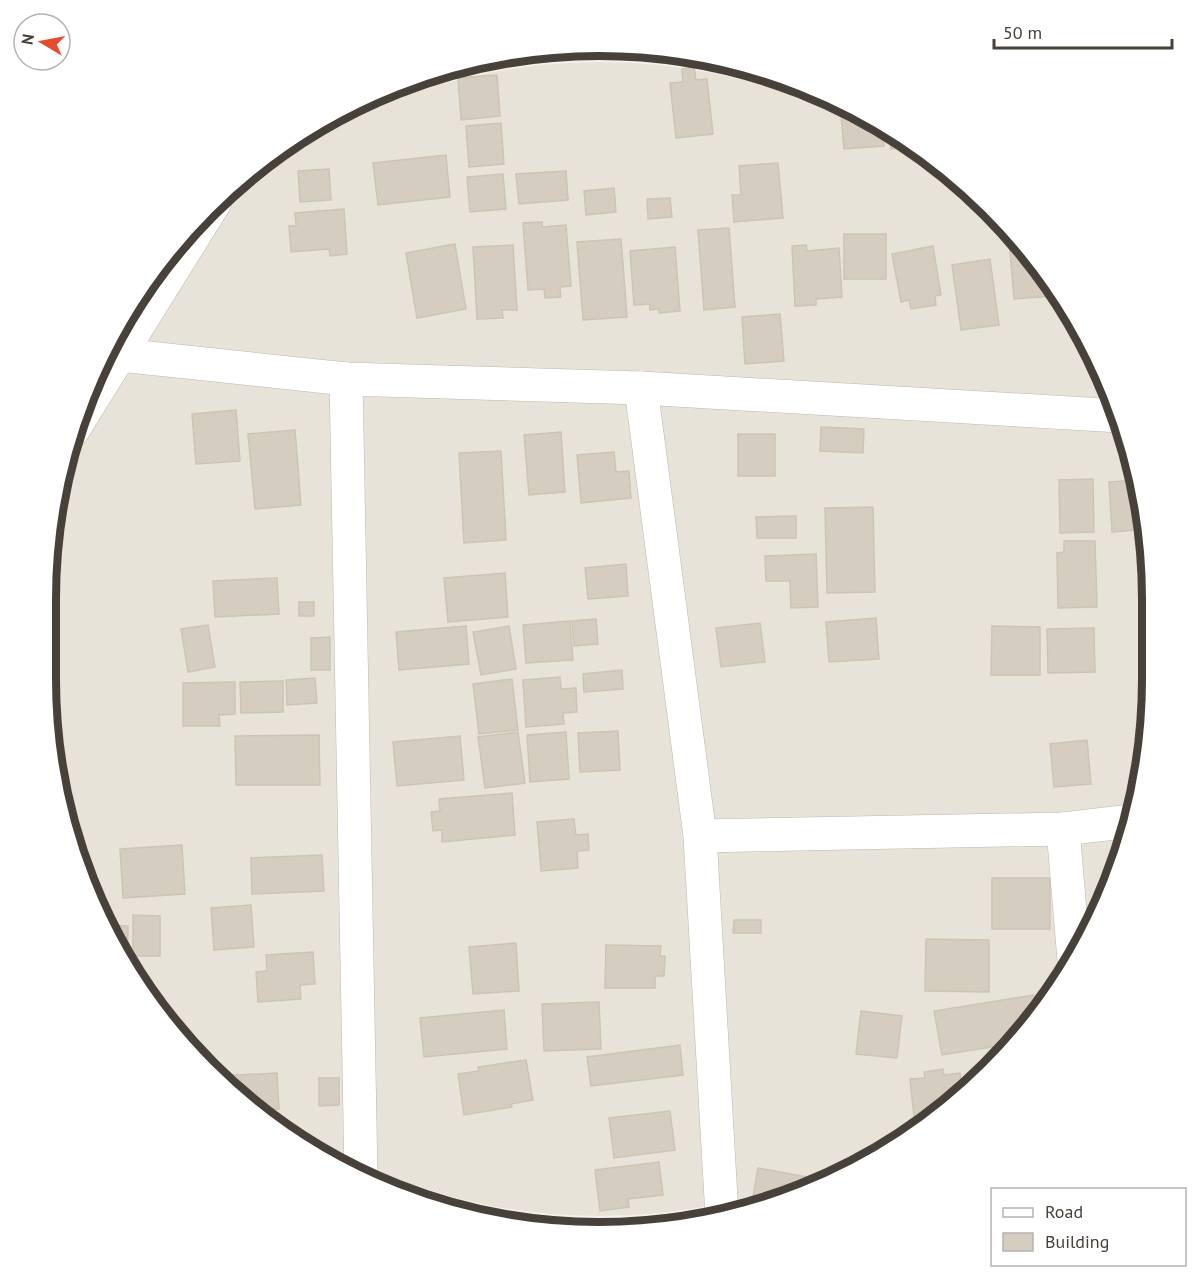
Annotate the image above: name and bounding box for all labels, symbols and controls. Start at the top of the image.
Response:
north arrow [12,12,72,72]
scale bar [994,12,1172,50]
text: 50 m [1003,21,1042,44]
text: N [16,32,38,46]
legend [991,1188,1186,1266]
text: Road [1045,1200,1083,1223]
text: Building [1045,1230,1109,1253]

